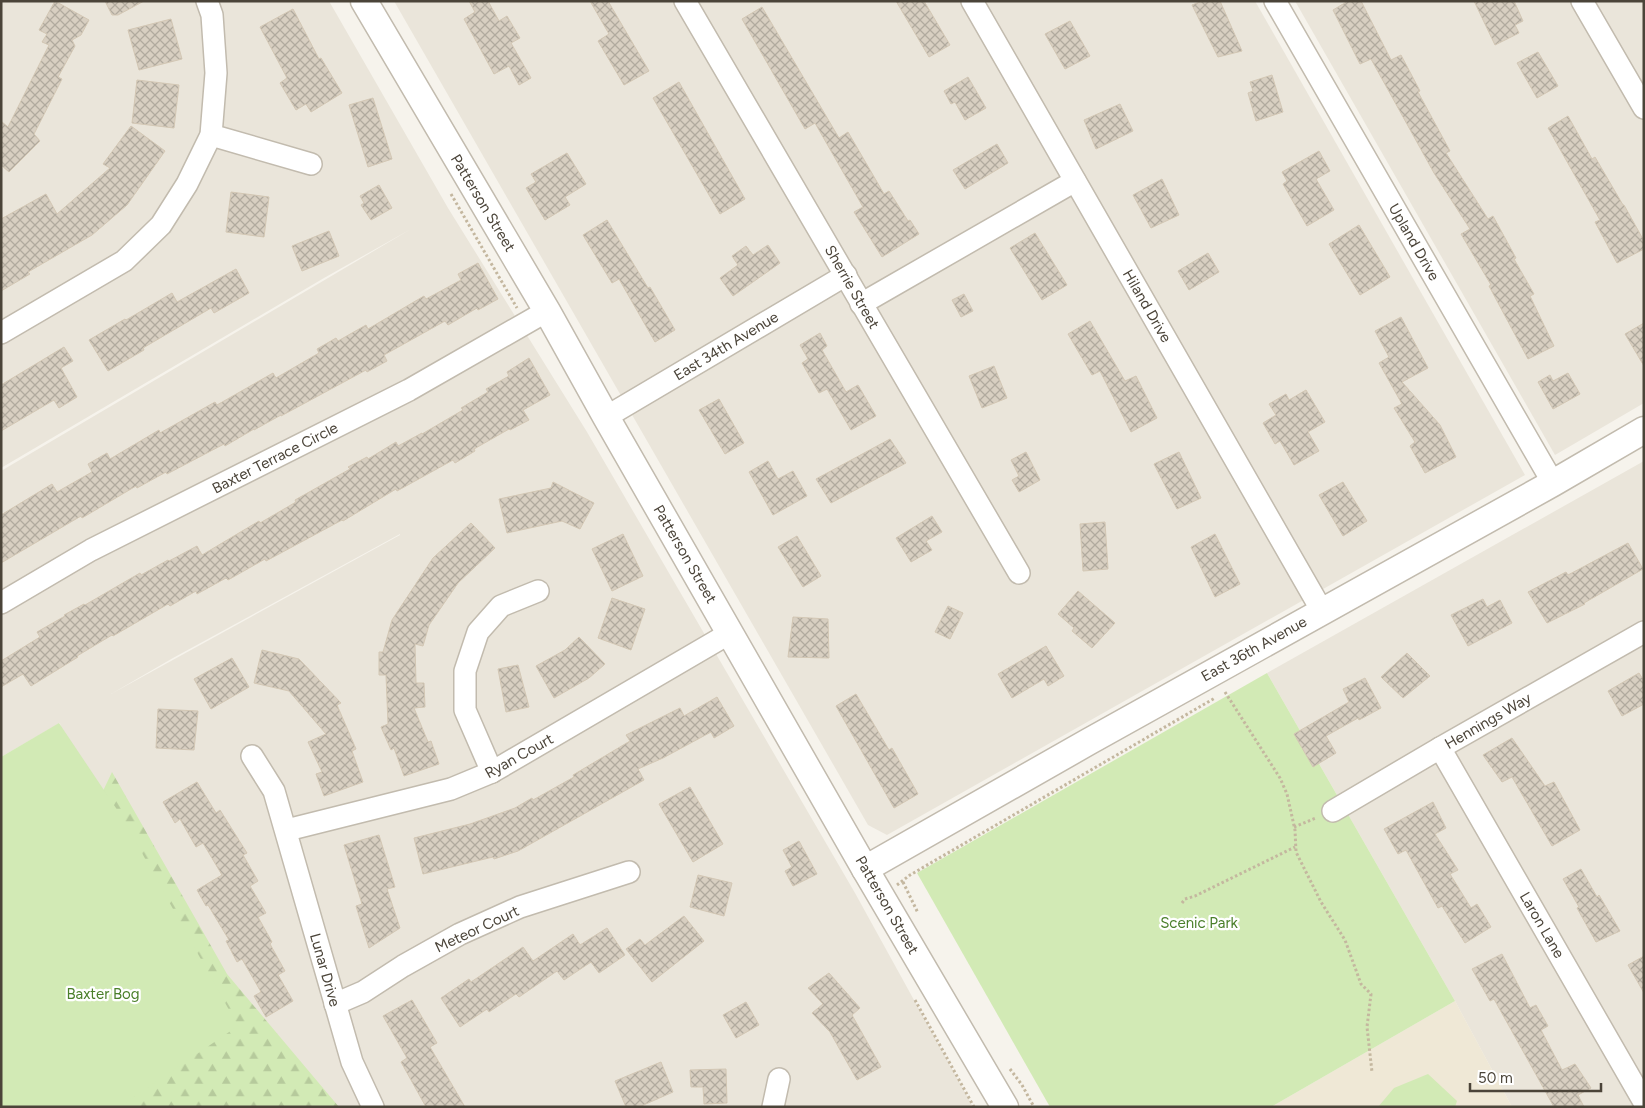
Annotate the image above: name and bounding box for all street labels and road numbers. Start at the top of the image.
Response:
street label: Patterson Street [447,151,519,255]
street label: Upland Drive [1385,200,1443,284]
street label: Sherrie Street [821,242,883,332]
street label: Hiland Drive [1119,266,1175,346]
street label: East 34th Avenue [670,308,782,384]
street label: Baxter Terrace Circle [209,418,341,498]
street label: Patterson Street [650,502,721,607]
street label: East 36th Avenue [1198,613,1310,685]
street label: Hennings Way [1442,689,1534,753]
street label: Ryan Court [482,730,557,782]
street label: Patterson Street [852,853,923,958]
street label: Laron Lane [1516,889,1568,961]
street label: Meteor Court [432,902,522,956]
street label: Lunar Drive [306,931,344,1009]

